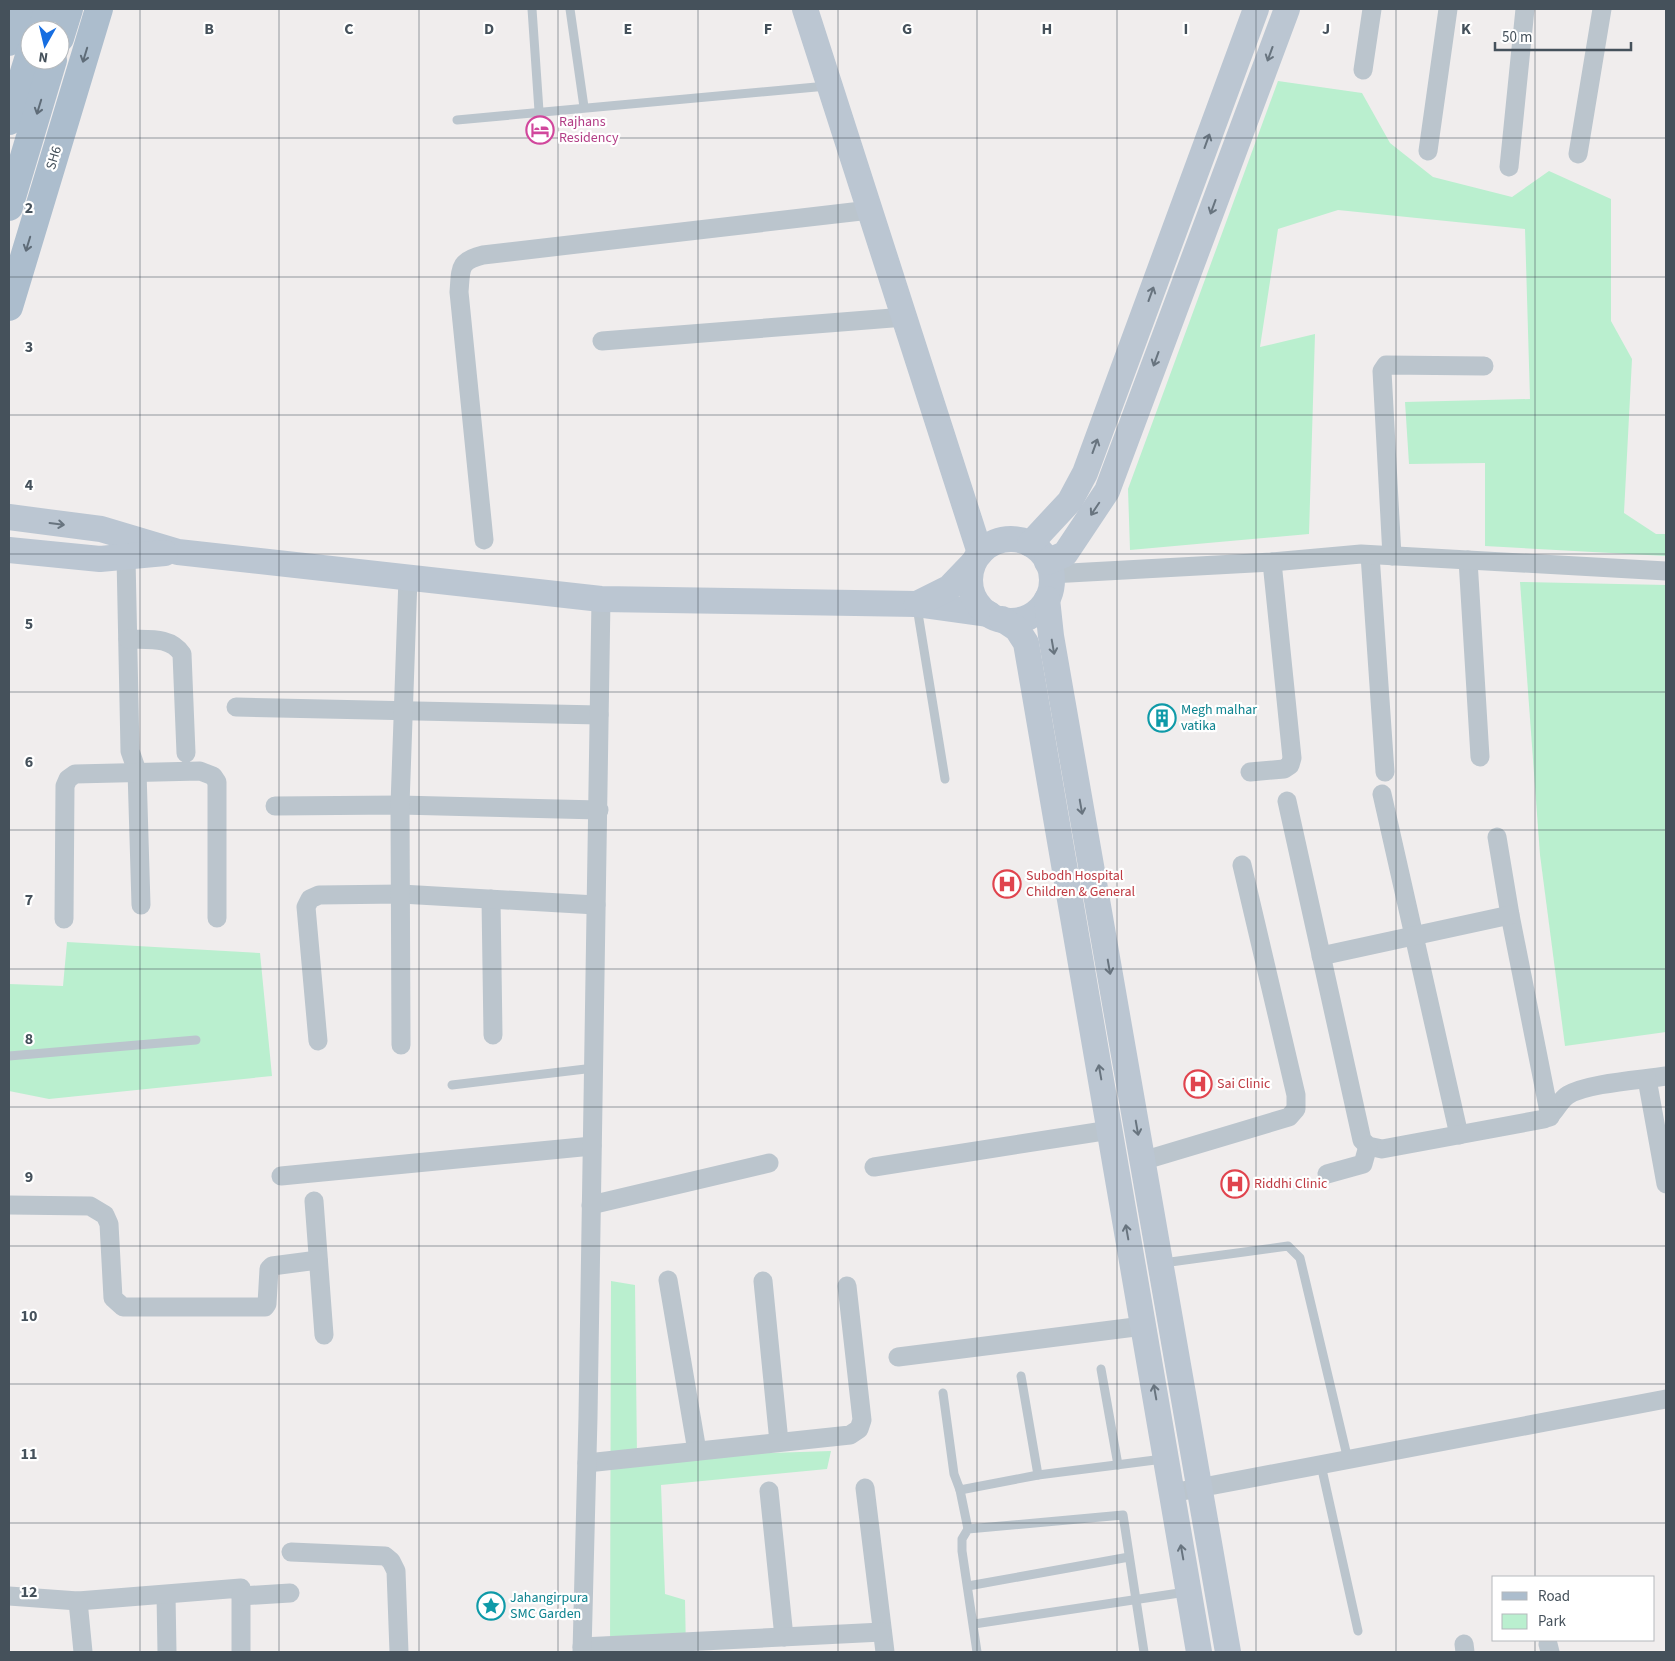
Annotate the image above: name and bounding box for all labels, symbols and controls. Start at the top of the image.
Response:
text: B [204,18,214,40]
text: C [344,18,354,40]
text: D [484,18,494,40]
text: E [624,18,632,40]
text: F [764,18,772,40]
text: G [902,18,912,40]
text: H [1042,18,1052,40]
text: I [1184,18,1188,40]
text: J [1322,18,1330,40]
text: K [1461,18,1471,40]
north arrow [20,20,70,70]
scale bar [1495,20,1631,52]
text: 50 m [1502,27,1532,48]
text: N [37,46,49,67]
one-way arrow [80,47,90,63]
one-way arrow [1264,47,1273,62]
one-way arrow [34,98,44,114]
place label: Rajhans Residency [559,112,619,148]
hotel icon: Rajhans Residency [525,115,555,145]
one-way arrow [1203,134,1212,150]
street label: SH6 [41,144,67,172]
text: 2 [25,197,33,219]
one-way arrow [1208,199,1217,214]
one-way arrow [22,236,32,252]
one-way arrow [1147,287,1156,302]
text: 3 [25,336,33,358]
one-way arrow [1151,351,1160,366]
one-way arrow [1091,439,1100,455]
text: 4 [25,474,34,496]
one-way arrow [1090,502,1100,516]
one-way arrow [49,519,65,529]
text: 5 [25,613,33,635]
one-way arrow [1049,639,1059,655]
place label: Megh malhar vatika [1181,700,1257,736]
building icon: Megh malhar vatika [1147,703,1177,733]
text: 6 [25,751,33,773]
one-way arrow [1076,799,1086,815]
place label: Subodh Hospital Children & General [1026,866,1136,902]
hospital icon: Subodh Hospital Children & General [992,869,1022,899]
text: 7 [25,889,33,911]
one-way arrow [1104,959,1114,975]
text: 8 [25,1028,33,1050]
one-way arrow [1094,1064,1104,1080]
hospital icon: Sai Clinic [1183,1069,1213,1099]
place label: Sai Clinic [1217,1074,1271,1094]
one-way arrow [1132,1119,1142,1135]
text: 9 [25,1166,33,1188]
hospital icon: Riddhi Clinic [1220,1169,1250,1199]
place label: Riddhi Clinic [1254,1174,1328,1194]
one-way arrow [1122,1225,1132,1241]
text: 10 [21,1305,37,1327]
one-way arrow [1149,1385,1159,1401]
text: 11 [21,1443,37,1465]
one-way arrow [1177,1545,1187,1561]
legend [1492,1576,1655,1641]
text: 12 [21,1581,37,1603]
text: Road [1538,1586,1570,1607]
place label: Jahangirpura SMC Garden [510,1588,588,1624]
place icon: Jahangirpura SMC Garden [476,1591,506,1621]
text: Park [1538,1611,1567,1632]

